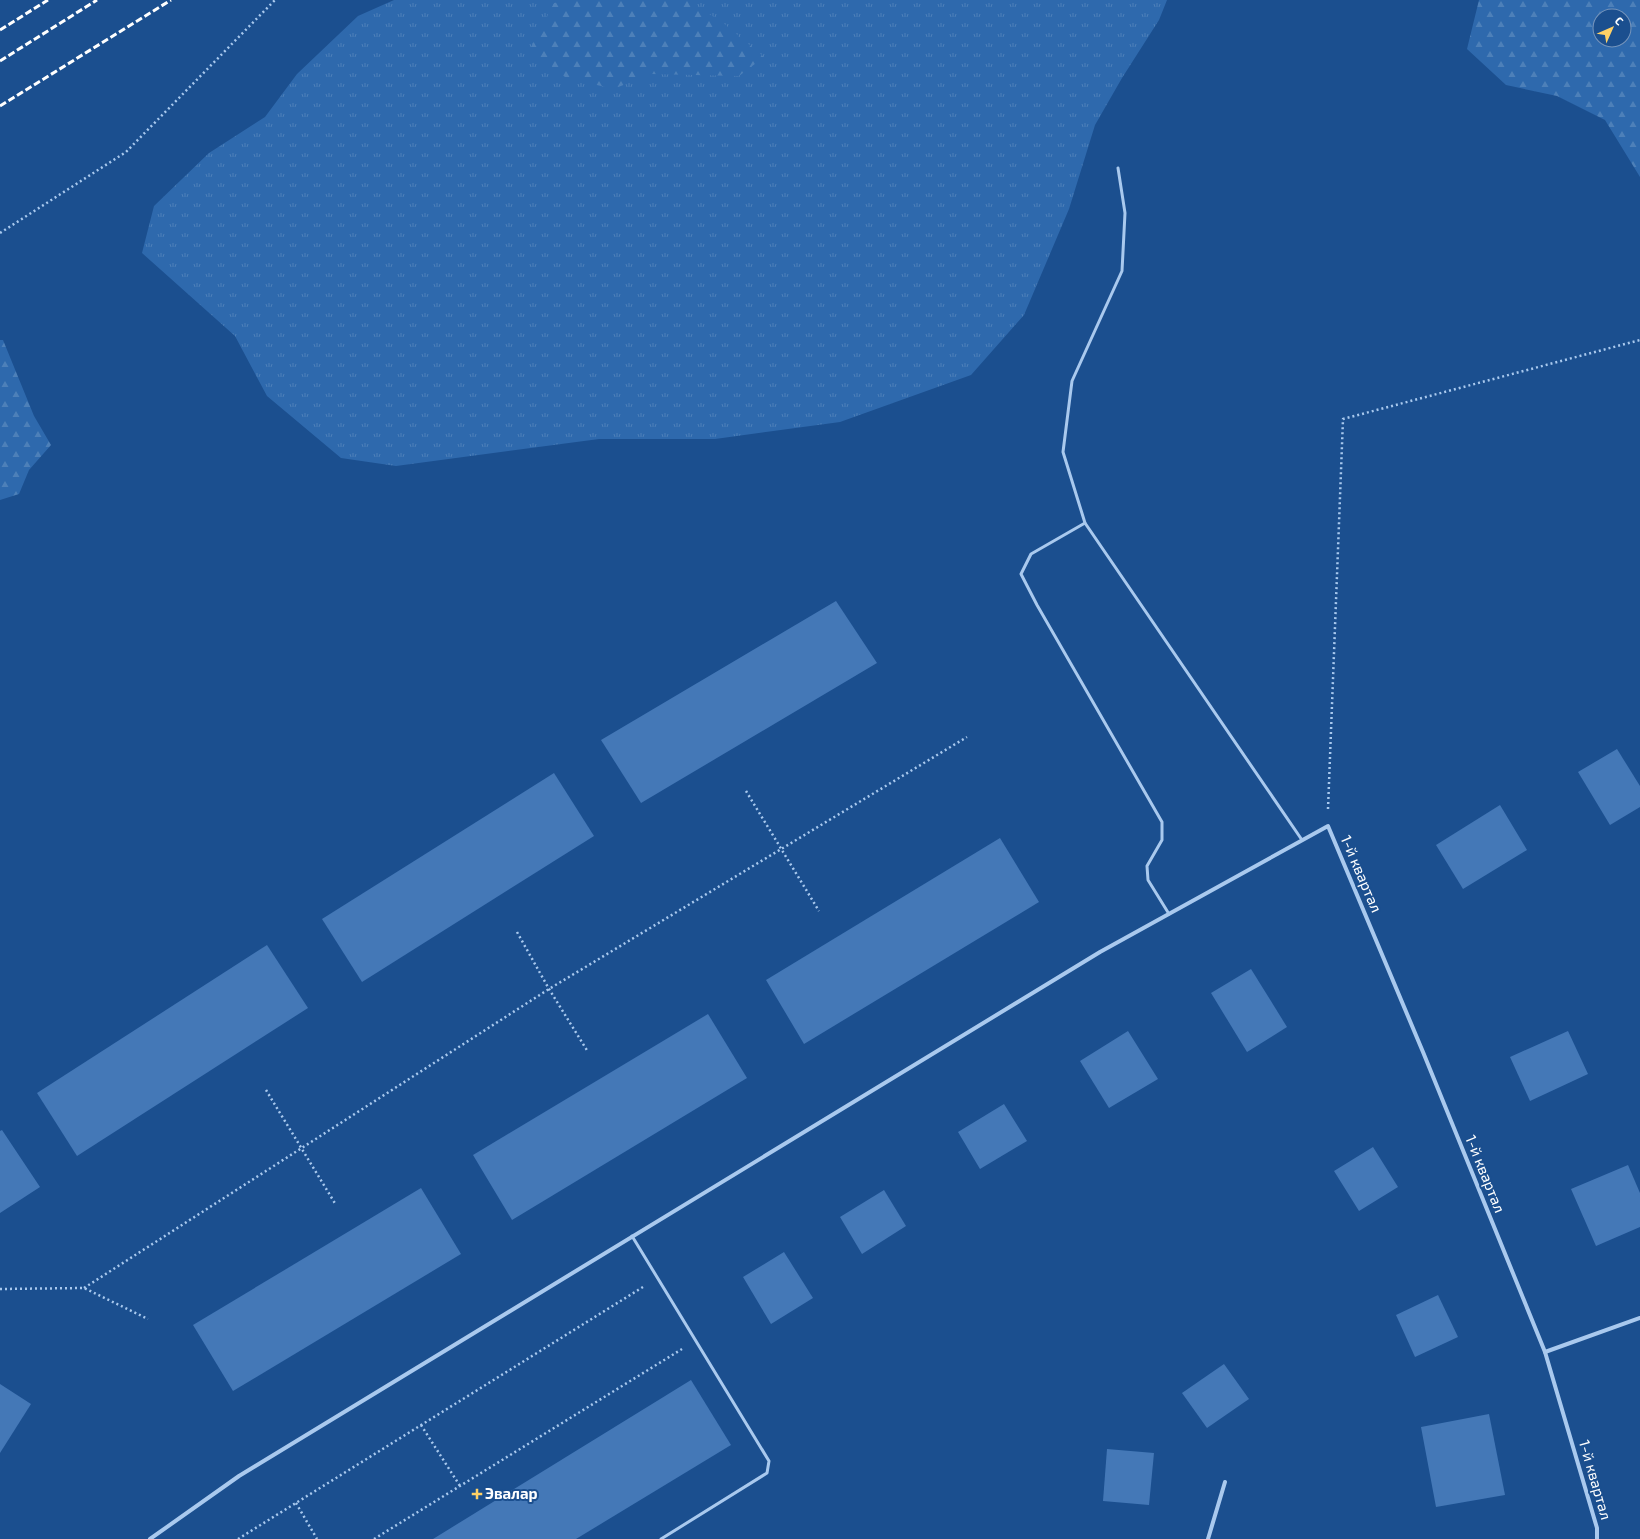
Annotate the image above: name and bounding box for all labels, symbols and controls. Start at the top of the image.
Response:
north arrow [1592,8,1632,48]
text: С [1613,14,1627,28]
street label: 1-й квартал [1338,832,1386,915]
street label: 1-й квартал [1462,1132,1510,1215]
street label: 1-й квартал [1576,1438,1616,1522]
place label: Эвалар [485,1484,538,1502]
marker: Эвалар [472,1489,482,1499]

